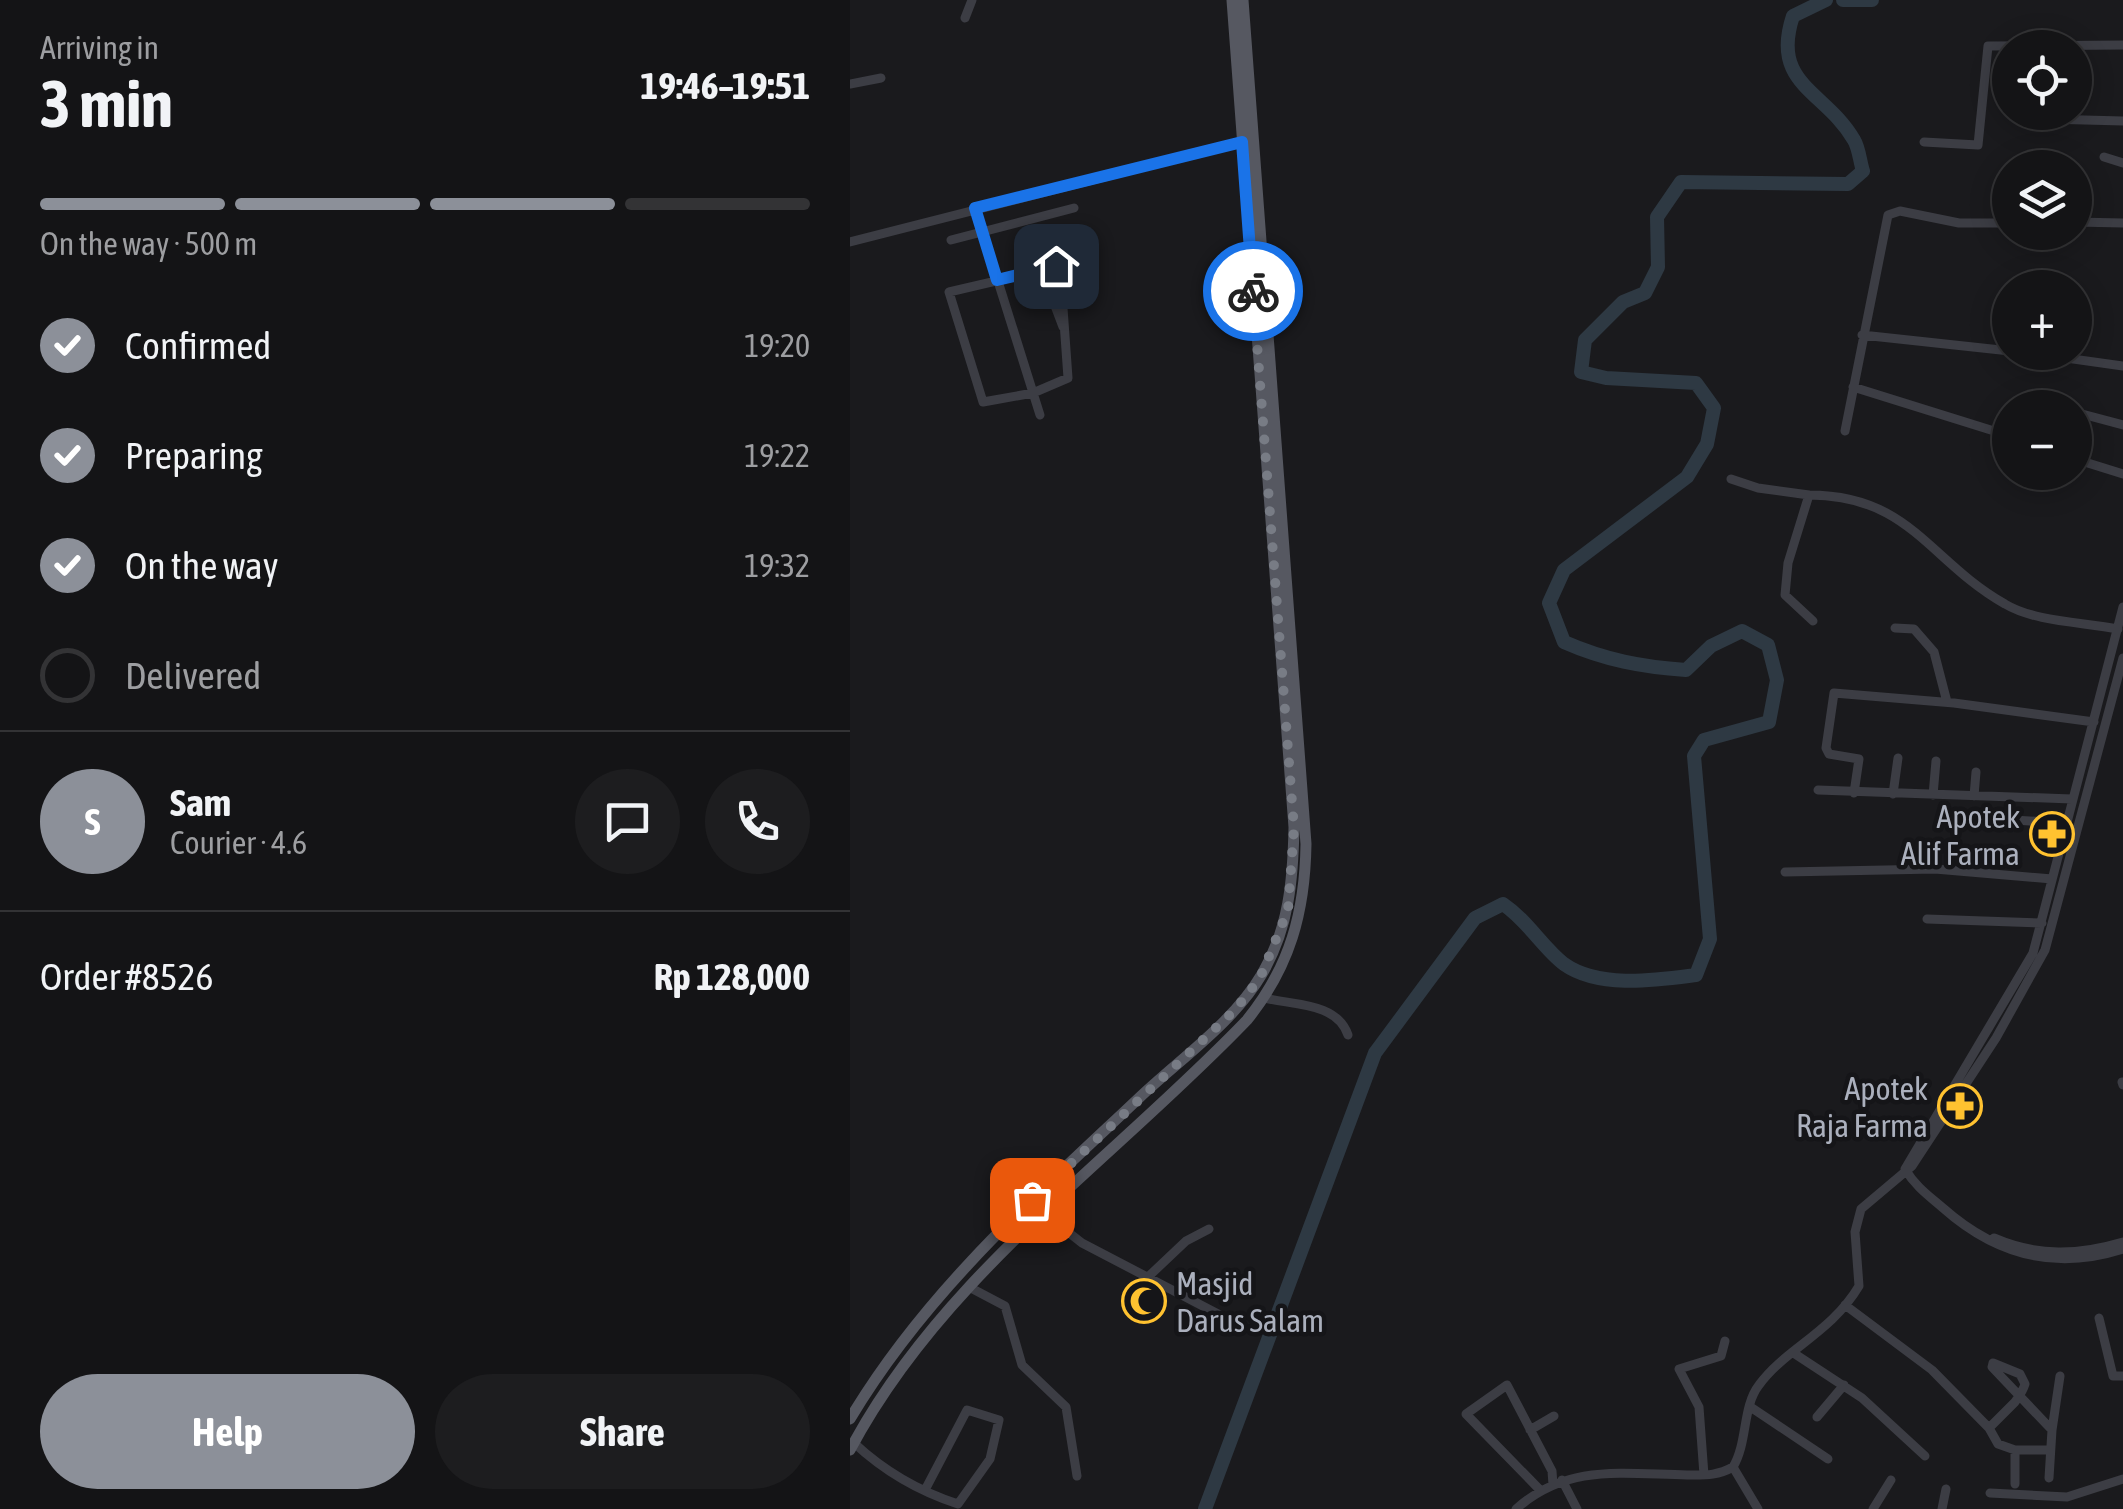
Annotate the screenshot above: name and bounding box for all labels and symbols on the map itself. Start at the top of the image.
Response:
pin [1014,224,1099,309]
courier [1203,241,1303,341]
place label: Apotek Alif Farma [1901,798,2020,872]
pharmacy icon: Apotek Alif Farma [2029,811,2075,857]
place label: Apotek Raja Farma [1796,1070,1928,1144]
pharmacy icon: Apotek Raja Farma [1937,1083,1983,1129]
pin [990,1158,1075,1243]
place label: Masjid Darus Salam [1176,1265,1324,1339]
mosque icon: Masjid Darus Salam [1121,1278,1167,1324]

